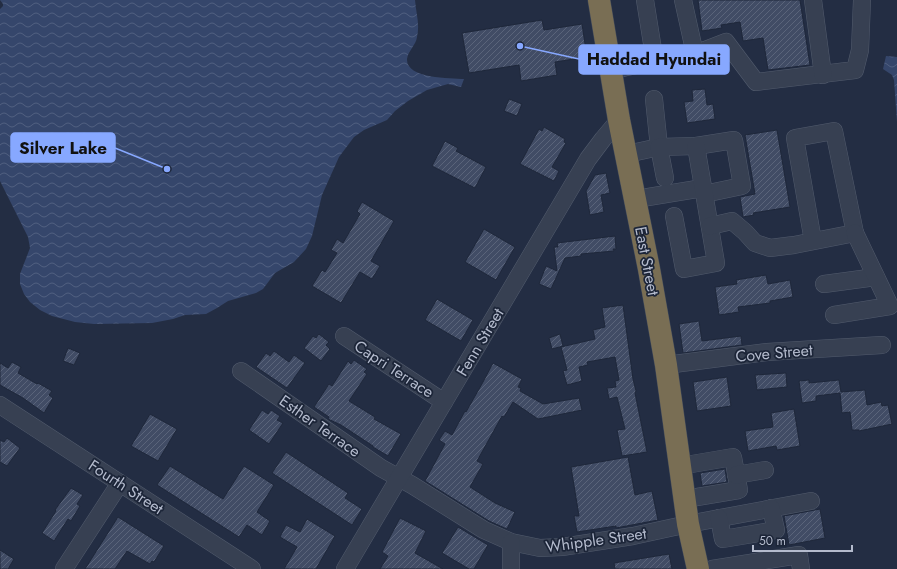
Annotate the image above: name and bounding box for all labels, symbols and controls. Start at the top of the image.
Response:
callout: Haddad Hyundai [579,45,729,74]
text: Haddad Hyundai [587,47,721,71]
callout: Silver Lake [11,133,115,162]
text: Silver Lake [19,136,107,160]
street label: East Street [629,225,665,298]
street label: Fenn Street [451,304,509,380]
street label: Capri Terrace [350,335,438,403]
street label: Cove Street [734,338,814,368]
street label: Esther Terrace [275,389,365,463]
street label: Fourth Street [84,454,168,520]
street label: Whipple Street [544,522,648,558]
scale bar [753,527,852,553]
text: 50 m [759,532,786,550]

